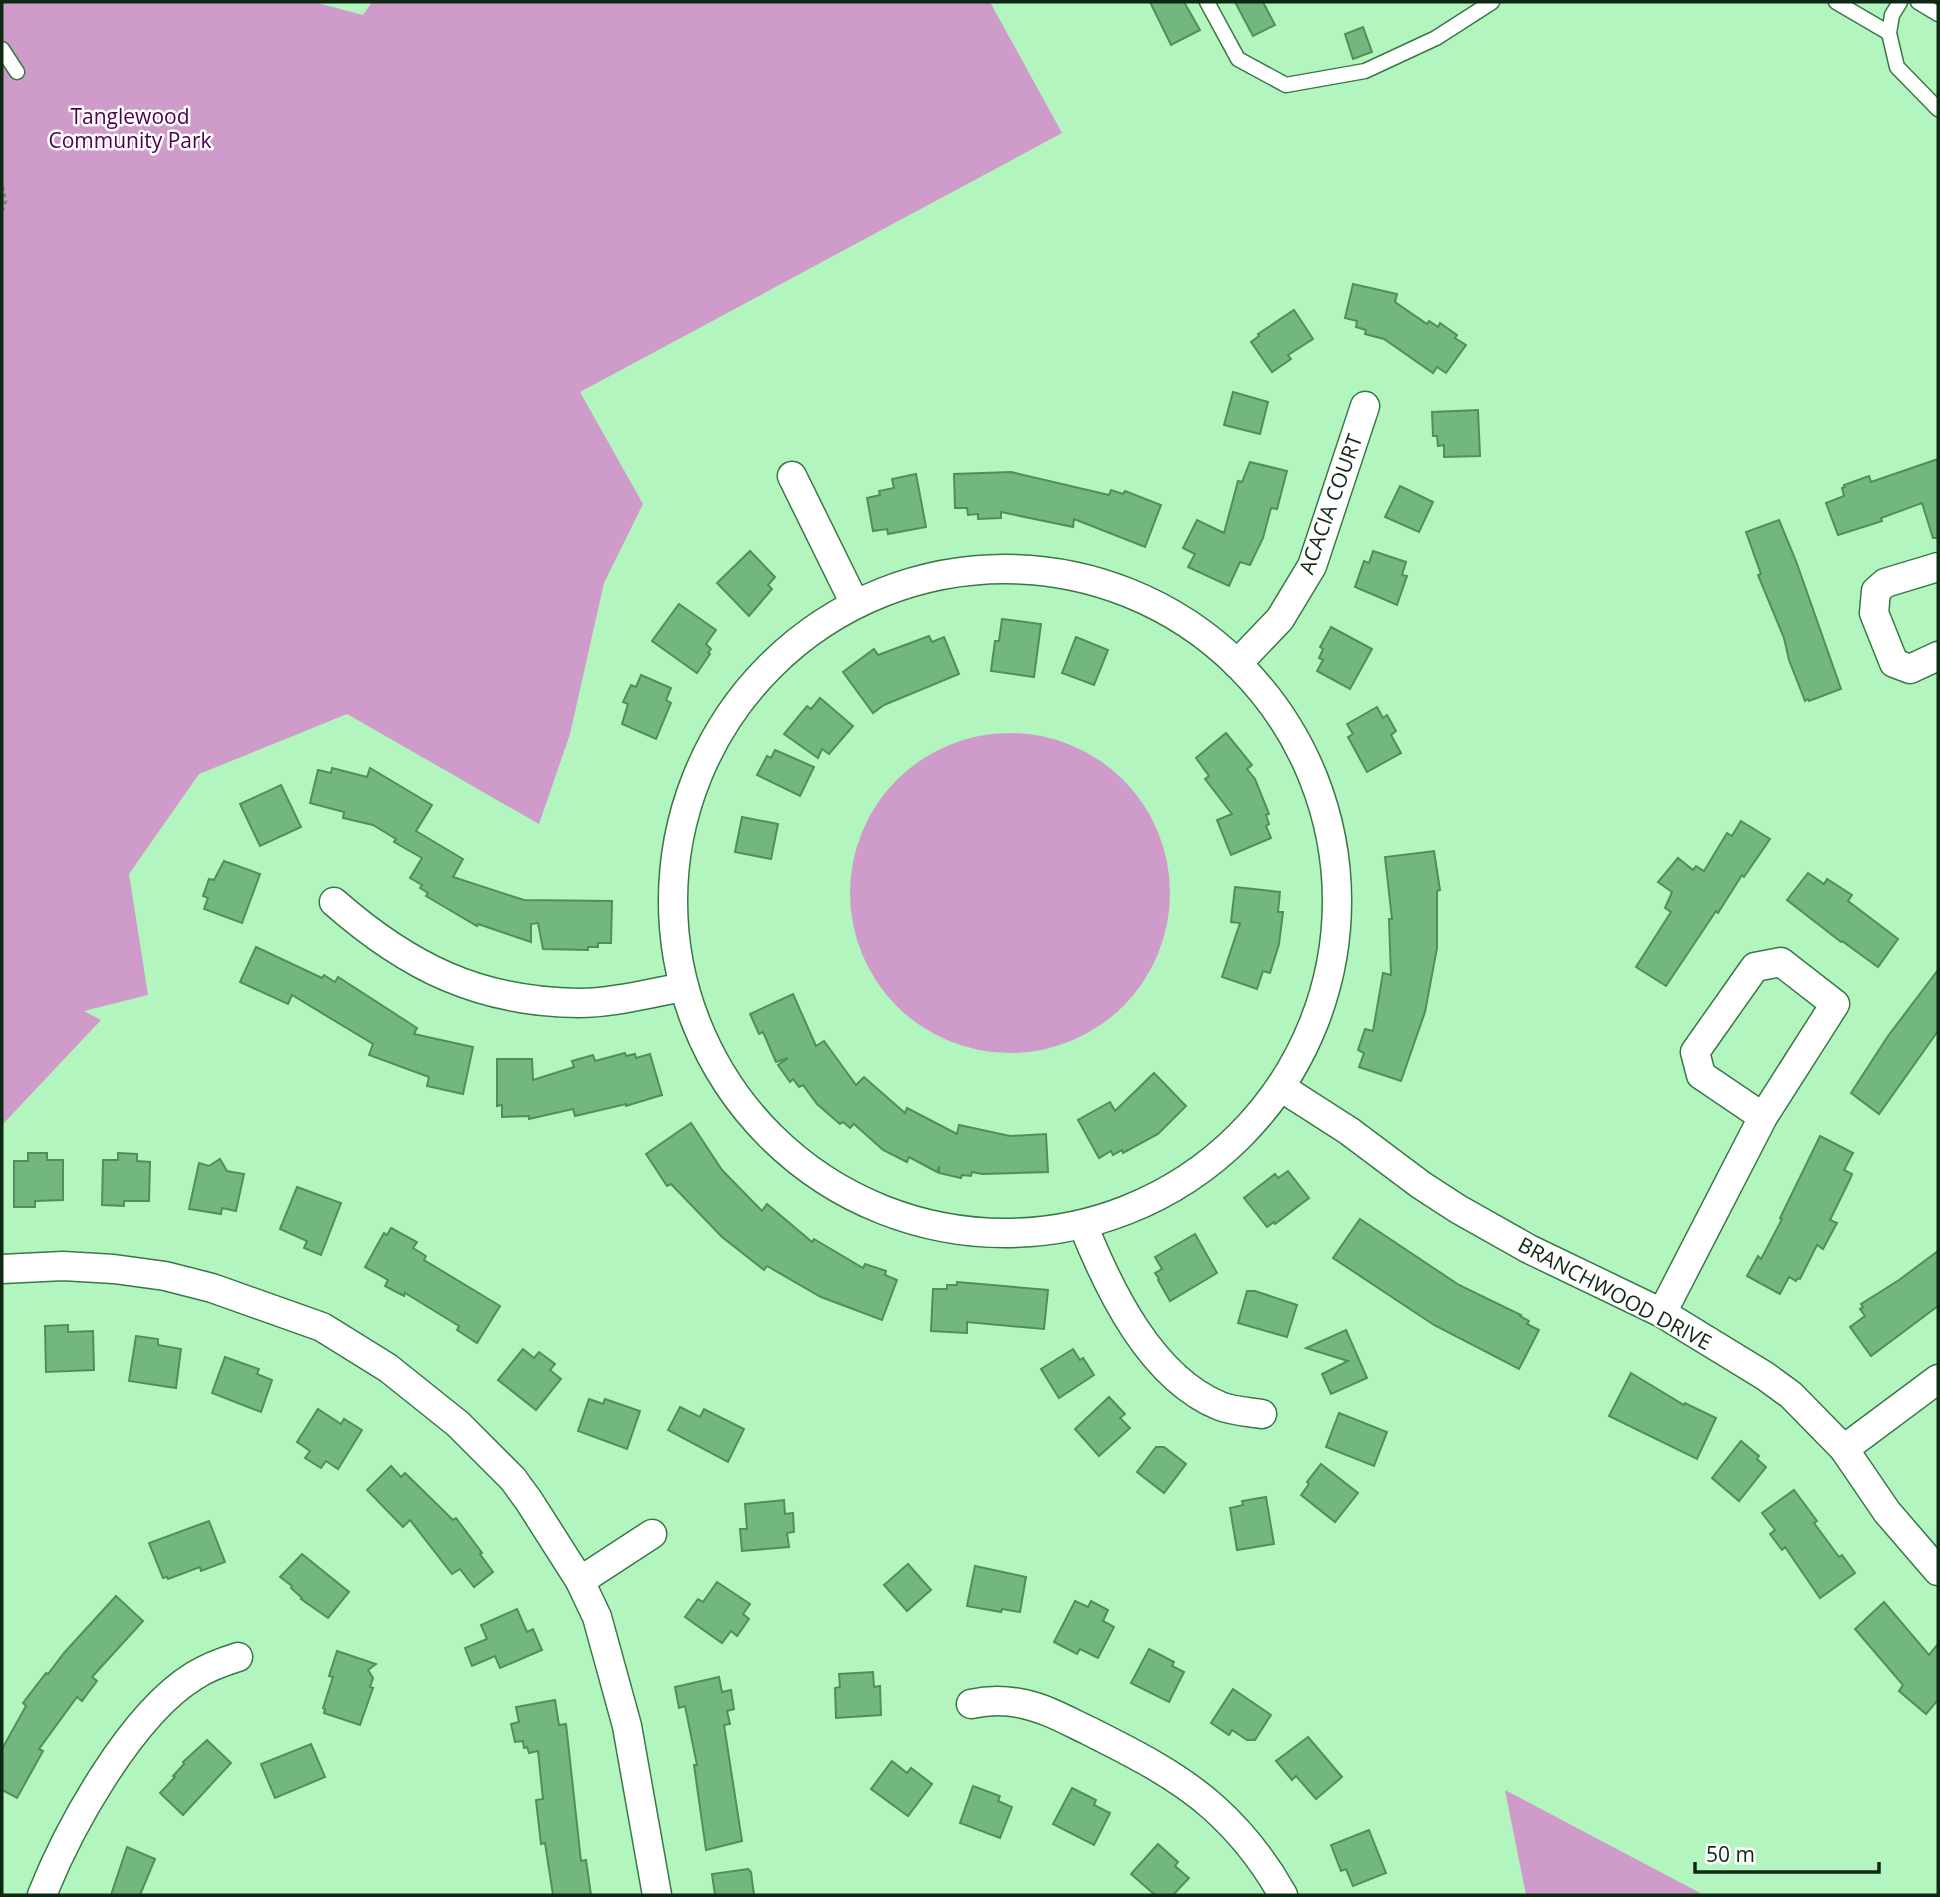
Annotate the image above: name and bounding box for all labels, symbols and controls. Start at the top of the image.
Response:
park label: Tanglewood Community Park [48,102,212,154]
street label: ACACIA COURT [1292,430,1368,578]
street label: BRANCHWOOD DRIVE [1513,1230,1717,1356]
scale bar [1695,1830,1879,1874]
text: 50 m [1706,1840,1755,1868]

